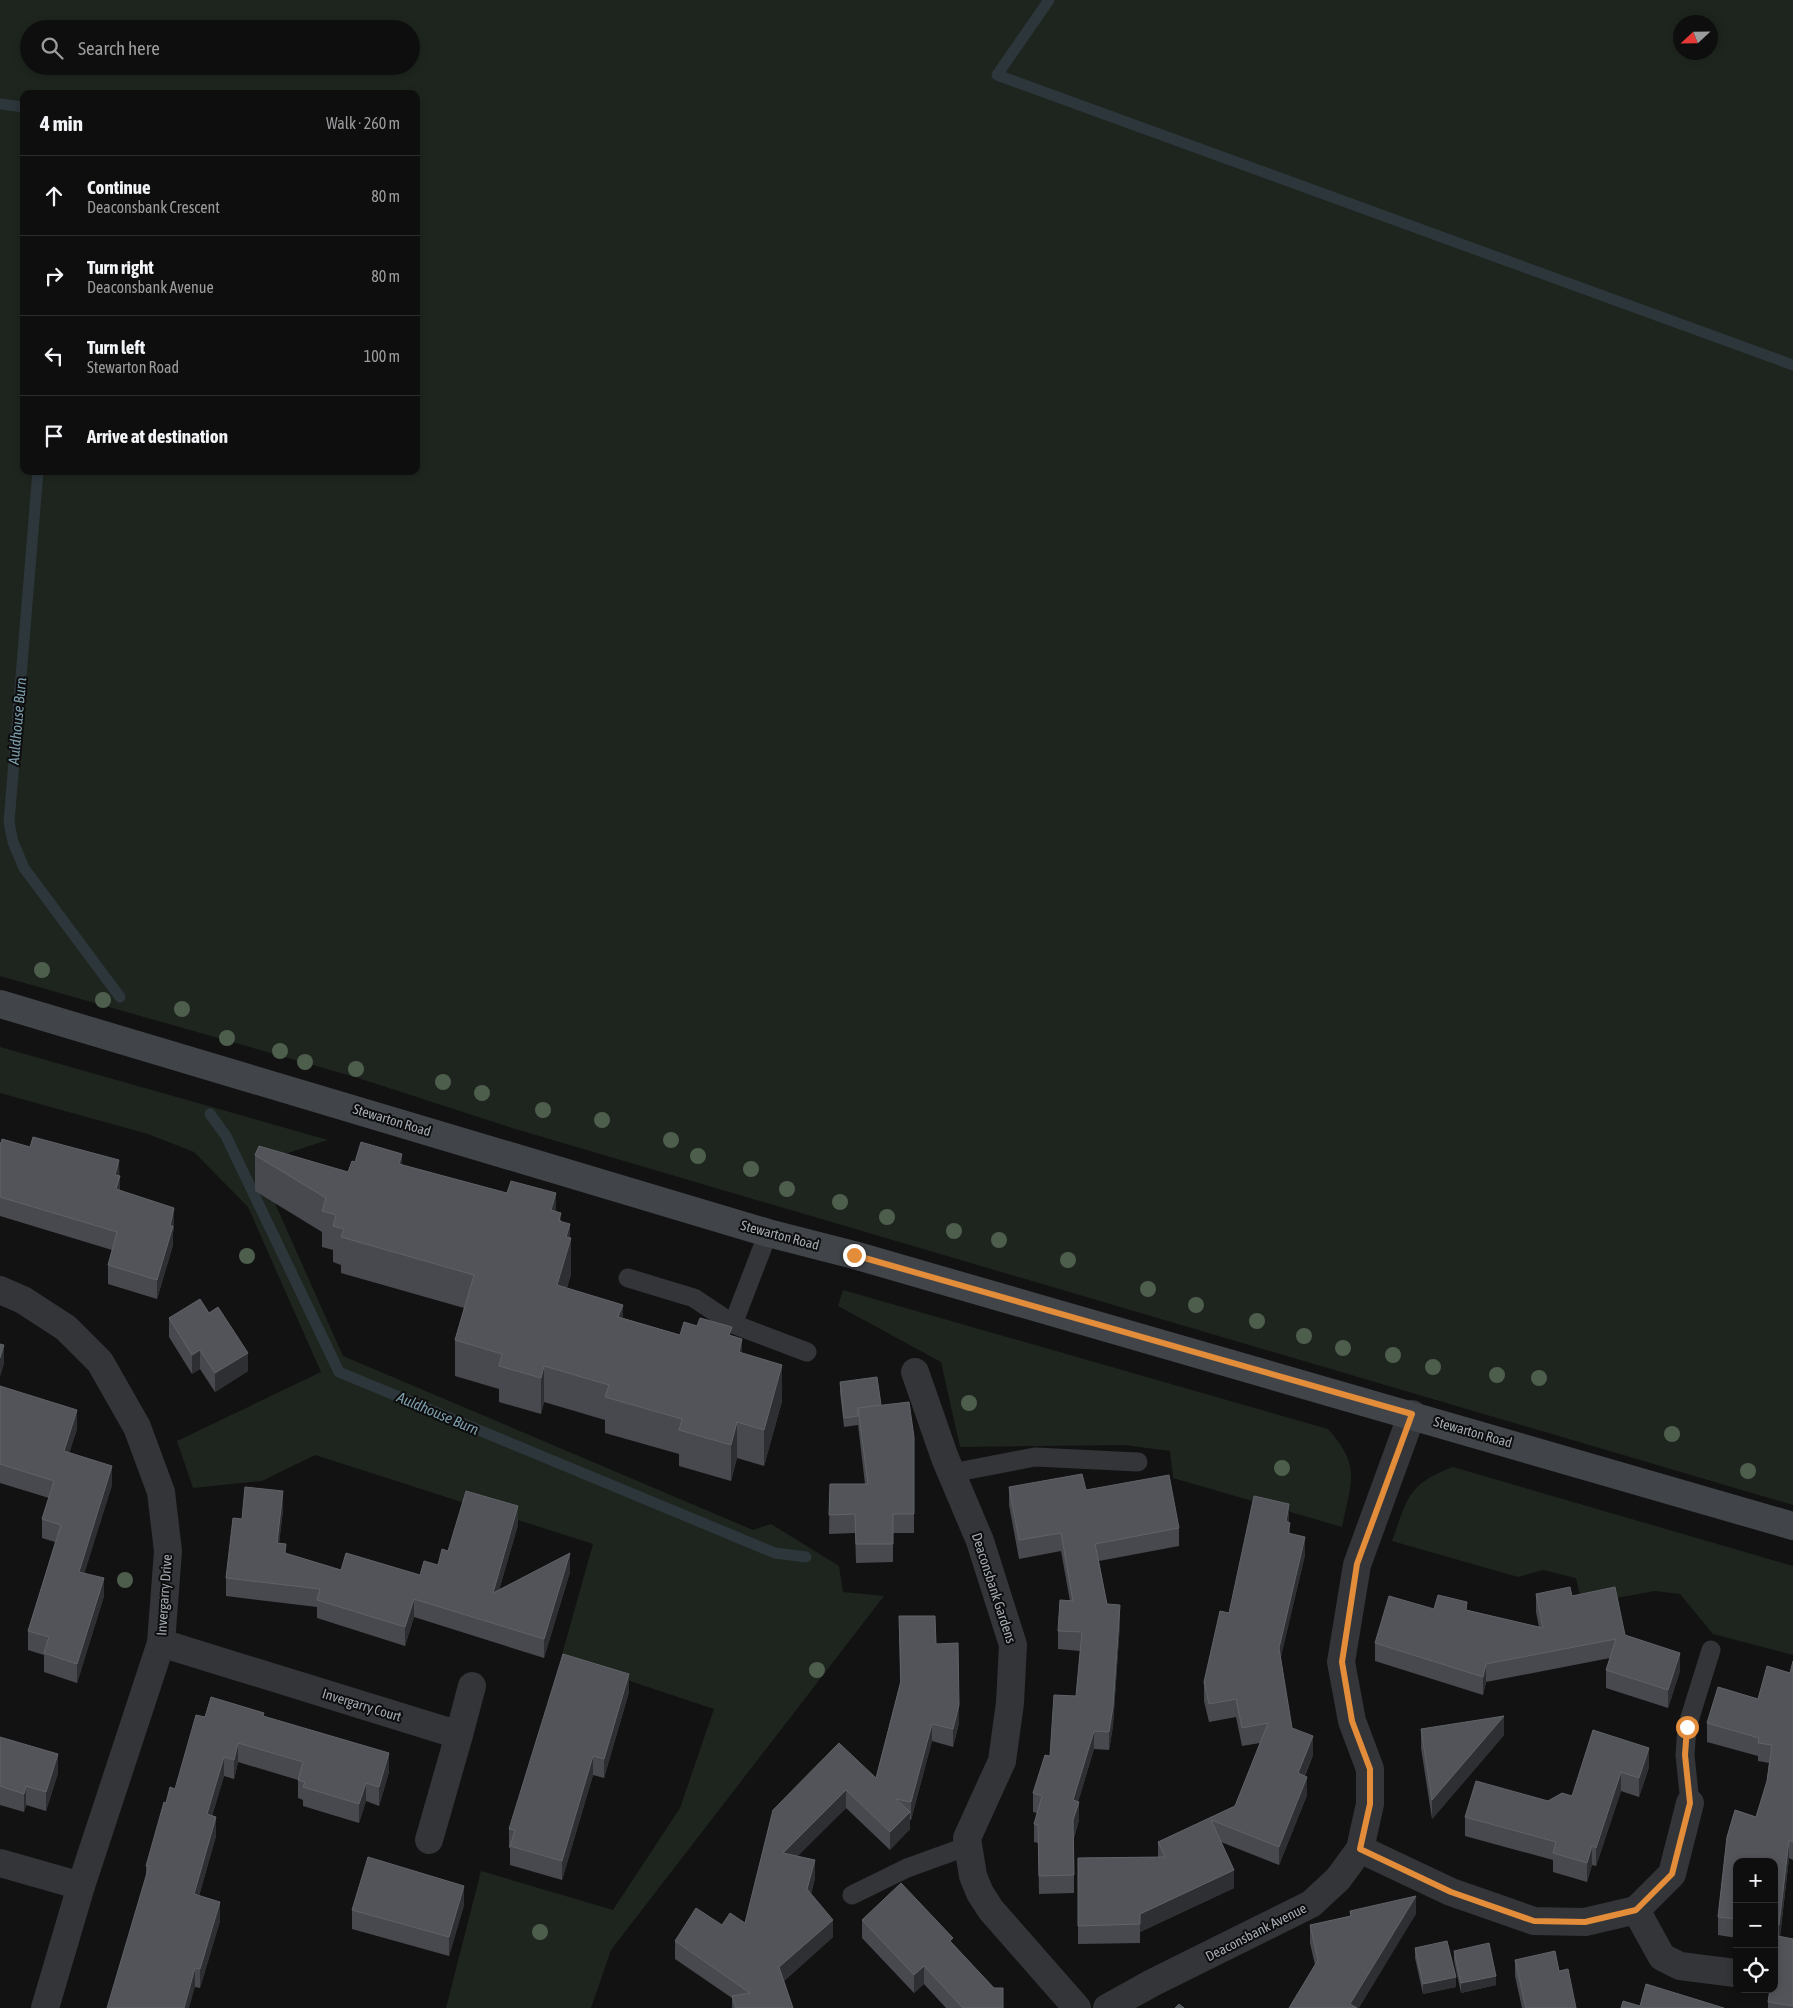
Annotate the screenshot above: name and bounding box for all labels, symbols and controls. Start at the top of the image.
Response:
north arrow [1673,15,1718,60]
search box [20,20,420,75]
icon: search [38,34,66,62]
text: Search here [78,37,160,59]
text: 4 min [40,111,83,135]
text: Walk · 260 m [326,114,400,132]
text: Continue [87,176,151,198]
icon: ahead [40,182,68,210]
text: 80 m [371,187,400,205]
text: Deaconsbank Crescent [87,198,220,216]
text: Turn right [87,256,154,278]
icon: right [40,262,68,290]
text: 80 m [371,267,400,285]
text: Deaconsbank Avenue [87,278,214,296]
text: Turn left [87,336,145,358]
icon: left [40,342,68,370]
text: 100 m [364,347,400,365]
text: Stewarton Road [87,358,179,376]
icon: arrive [40,422,68,450]
text: Arrive at destination [87,425,228,447]
water label: Auldhouse Burn [5,677,29,766]
street label: Stewarton Road [351,1101,433,1139]
street label: Stewarton Road [739,1217,821,1253]
route end [843,1244,866,1267]
water label: Auldhouse Burn [394,1388,481,1438]
street label: Stewarton Road [1432,1413,1514,1451]
street label: Deaconsbank Gardens [969,1531,1019,1645]
street label: Invergarry Drive [153,1554,175,1636]
street label: Invergarry Court [320,1685,404,1725]
route start [1676,1716,1699,1739]
map controls [1733,1858,1778,1993]
button: + [1733,1858,1778,1903]
street label: Deaconsbank Avenue [1203,1900,1309,1964]
button: − [1733,1903,1778,1948]
button: locate [1733,1948,1778,1993]

